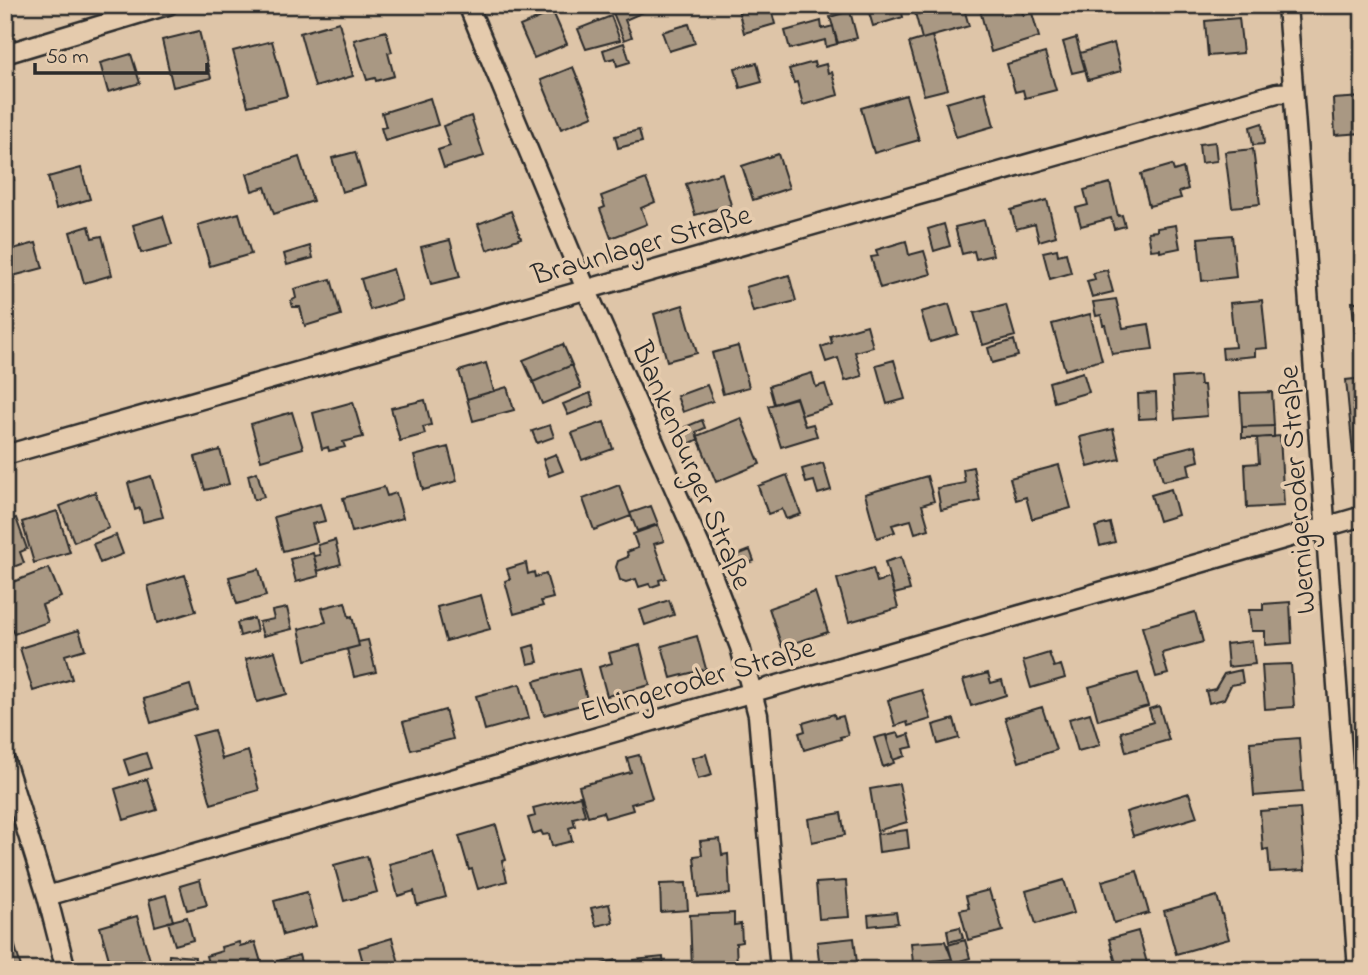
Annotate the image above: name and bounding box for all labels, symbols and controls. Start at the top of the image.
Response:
scale bar [35,32,206,76]
text: 50 m [46,43,89,73]
street label: Braunlager Straße [526,194,757,300]
street label: Blankenburger Straße [618,334,763,598]
street label: Wernigeroder Straße [1268,363,1330,616]
street label: Elbingeroder Straße [575,627,821,736]

